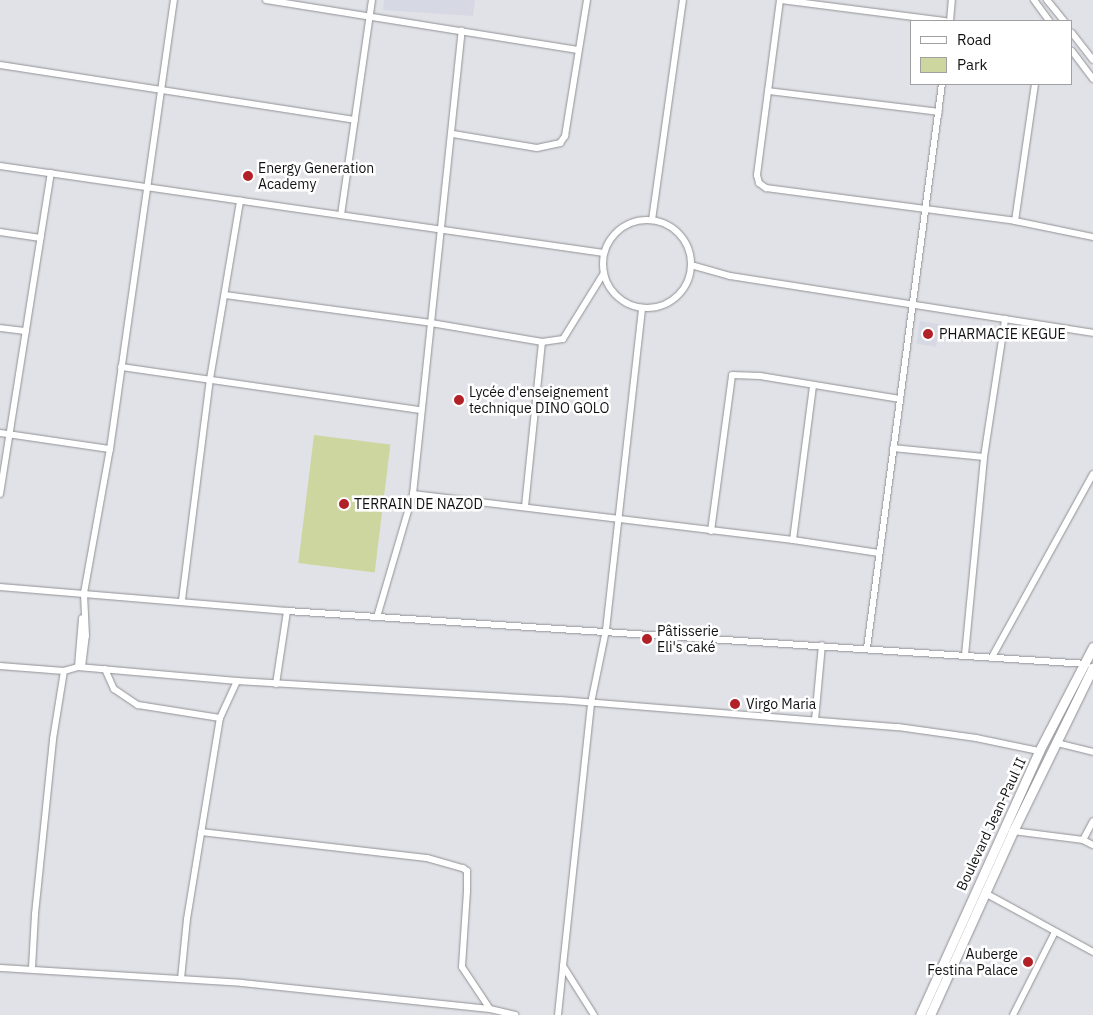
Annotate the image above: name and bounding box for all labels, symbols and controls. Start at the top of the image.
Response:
legend [910,20,1073,85]
text: Road [957,30,992,49]
text: Park [957,55,987,74]
place label: Energy Generation Academy [258,160,374,192]
marker: Energy Generation Academy [242,170,254,182]
place label: PHARMACIE KEGUE [939,326,1066,342]
marker: PHARMACIE KEGUE [921,327,935,341]
place label: Lycée d'enseignement technique DINO GOLO [469,384,609,417]
marker: Lycée d'enseignement technique DINO GOLO [453,394,465,406]
place label: TERRAIN DE NAZOD [354,496,483,512]
marker: TERRAIN DE NAZOD [338,498,350,510]
place label: Pâtisserie Eli's caké [657,623,719,656]
marker: Pâtisserie Eli's caké [641,633,653,645]
place label: Virgo Maria [746,696,816,712]
marker: Virgo Maria [728,697,742,711]
street label: Boulevard Jean-Paul II [953,755,1029,893]
place label: Auberge Festina Palace [927,946,1018,979]
marker: Auberge Festina Palace [1022,956,1034,968]

